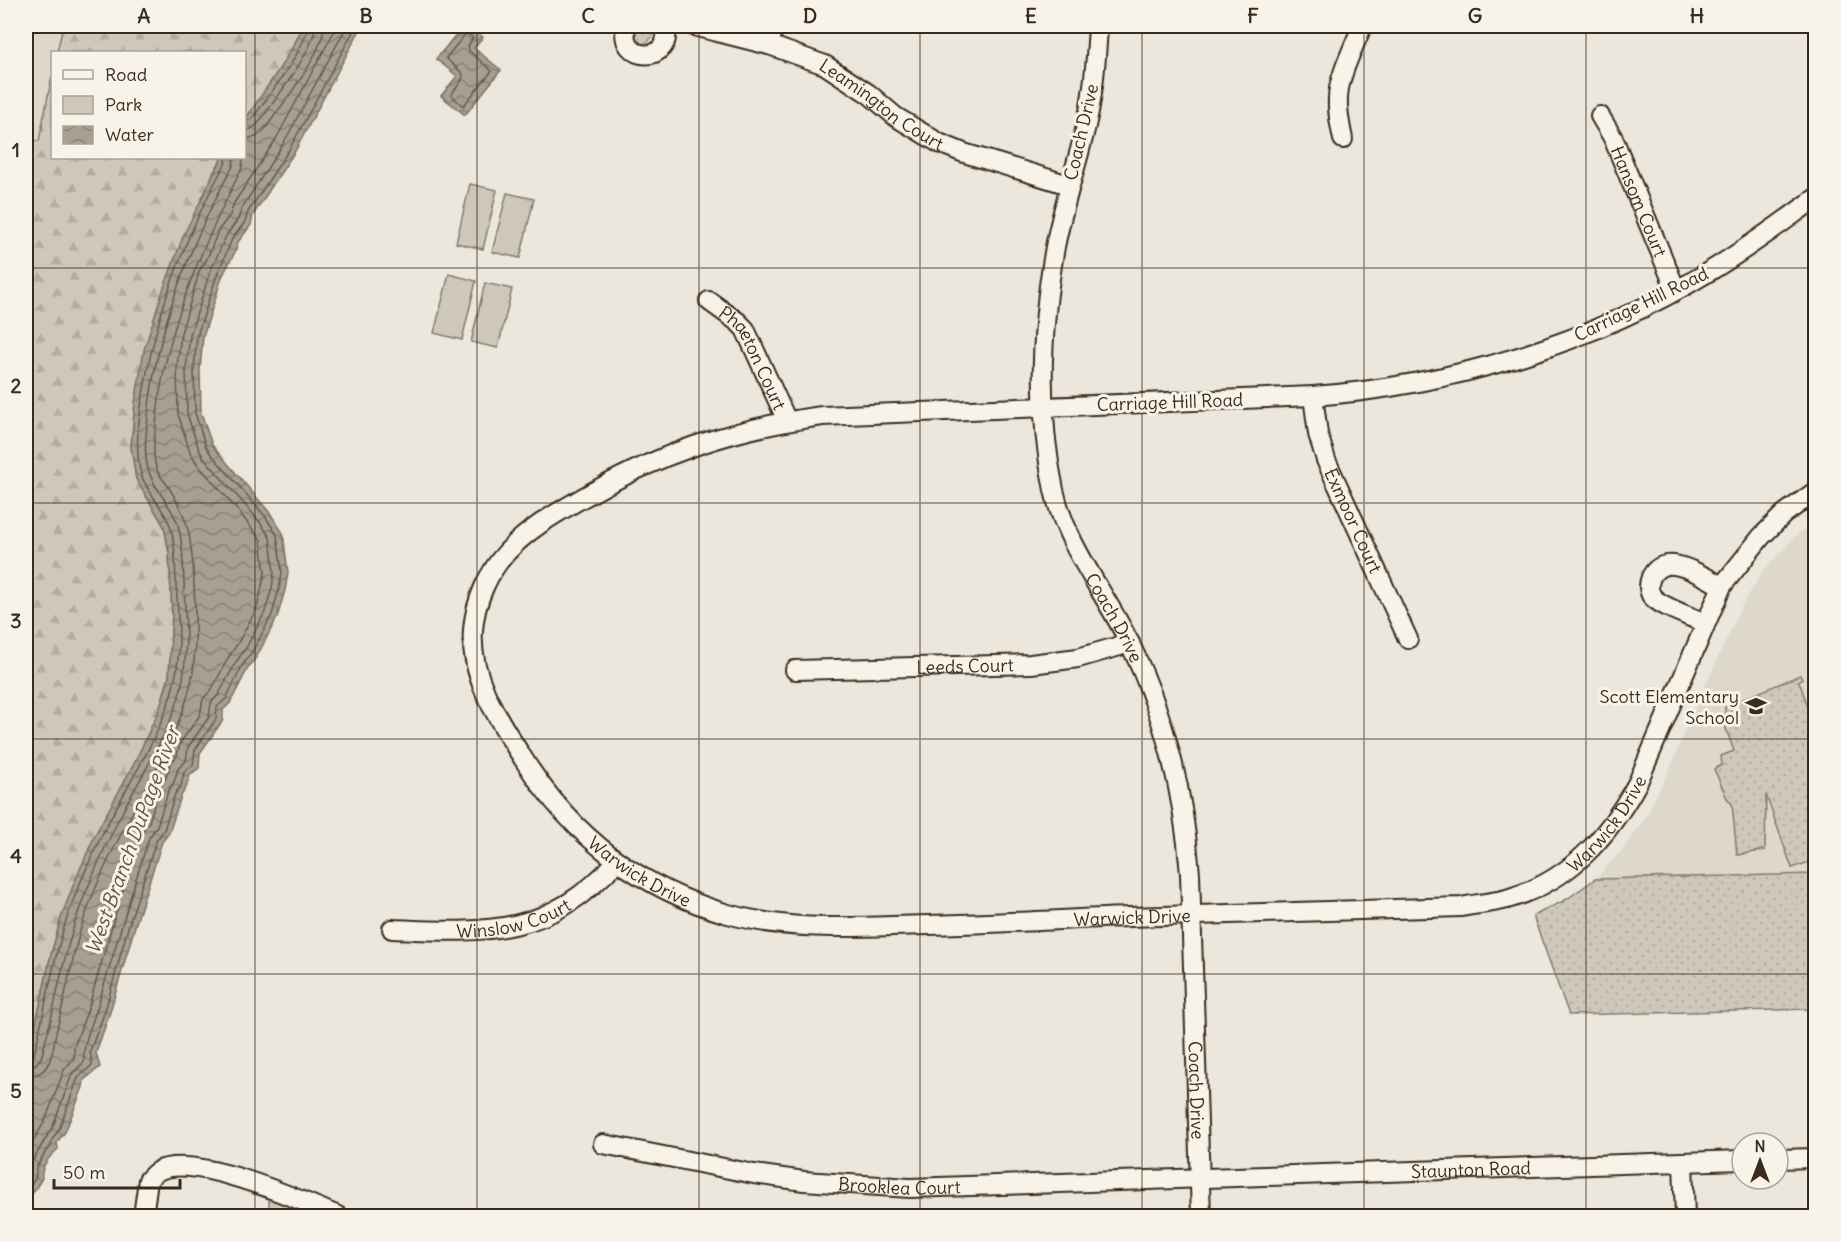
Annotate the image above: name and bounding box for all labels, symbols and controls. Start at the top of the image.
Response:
text: A [138,3,151,28]
text: B [359,3,373,28]
text: C [581,3,595,28]
text: D [803,3,817,28]
text: E [1025,3,1037,28]
text: F [1247,3,1259,28]
text: G [1468,3,1482,28]
text: H [1690,3,1704,28]
legend [51,51,246,159]
street label: Leamington Court [815,53,947,155]
text: Road [105,63,148,86]
street label: Coach Drive [1059,81,1103,183]
text: Park [105,93,142,116]
text: Water [105,123,155,146]
text: 1 [12,137,20,162]
street label: Hansom Court [1606,142,1672,260]
street label: Carriage Hill Road [1570,261,1712,346]
street label: Phaeton Court [714,301,792,413]
text: 2 [11,373,22,398]
street label: Carriage Hill Road [1096,388,1244,416]
street label: Exmoor Court [1320,464,1388,576]
street label: Coach Drive [1081,569,1148,666]
text: 3 [10,608,22,633]
street label: Leeds Court [916,653,1014,678]
place label: Scott Elementary School [1600,685,1739,729]
school or university icon: Scott Elementary School [1744,694,1768,718]
water label: West Branch DuPage River [79,720,186,957]
street label: Warwick Drive [1562,772,1651,877]
street label: Warwick Drive [584,831,694,911]
text: 4 [10,843,22,868]
street label: Winslow Court [456,893,575,942]
street label: Warwick Drive [1073,903,1191,931]
street label: Coach Drive [1184,1041,1210,1140]
text: 5 [10,1078,22,1103]
north arrow [1730,1131,1790,1191]
text: N [1754,1136,1766,1156]
scale bar [54,1152,180,1190]
street label: Staunton Road [1411,1156,1532,1183]
text: 50 m [63,1161,105,1184]
street label: Brooklea Court [837,1172,961,1200]

